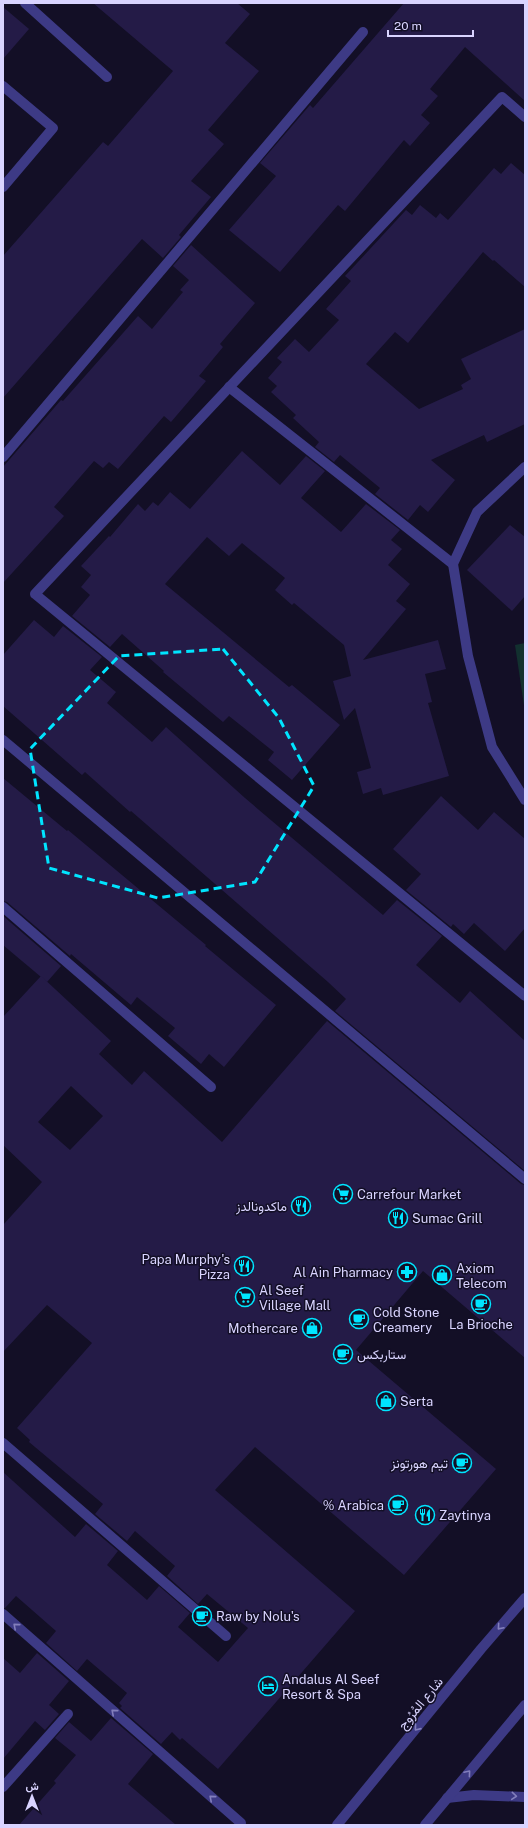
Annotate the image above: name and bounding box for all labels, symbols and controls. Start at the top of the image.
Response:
scale bar [388,12,473,38]
text: 20 m [394,19,422,33]
supermarket icon: Carrefour Market [332,1183,354,1205]
place label: Carrefour Market [357,1187,461,1202]
restaurant icon: ماكدونالدز [290,1195,312,1217]
place label: ماكدونالدز [235,1199,287,1215]
restaurant icon: Sumac Grill [387,1207,409,1229]
place label: Sumac Grill [412,1211,483,1226]
place label: Papa Murphy's Pizza [141,1252,230,1282]
restaurant icon: Papa Murphy's Pizza [233,1255,255,1277]
pharmacy icon: Al Ain Pharmacy [396,1261,418,1283]
place label: Axiom Telecom [456,1261,507,1291]
shop icon: Axiom Telecom [431,1264,453,1286]
place label: Al Ain Pharmacy [293,1265,393,1280]
place label: Al Seef Village Mall [259,1283,331,1313]
supermarket icon: Al Seef Village Mall [234,1286,256,1308]
cafe icon: La Brioche [470,1293,492,1315]
place label: Cold Stone Creamery [373,1305,439,1335]
cafe icon: Cold Stone Creamery [348,1308,370,1330]
shop icon: Mothercare [301,1317,323,1339]
place label: La Brioche [449,1317,513,1332]
place label: Mothercare [228,1321,298,1336]
cafe icon: ستاربكس [332,1343,354,1365]
place label: ستاربكس [357,1347,406,1363]
shop icon: Serta [375,1390,397,1412]
place label: Serta [400,1394,433,1409]
cafe icon: تيم هورتونز [451,1452,473,1474]
place label: تيم هورتونز [390,1456,448,1472]
cafe icon: % Arabica [387,1494,409,1516]
place label: % Arabica [323,1498,384,1513]
restaurant icon: Zaytinya [414,1504,436,1526]
place label: Zaytinya [439,1508,491,1523]
cafe icon: Raw by Nolu's [191,1605,213,1627]
place label: Raw by Nolu's [216,1609,300,1624]
one-way arrow [497,1623,504,1630]
one-way arrow [14,1624,21,1631]
place label: Andalus Al Seef Resort & Spa [282,1672,379,1702]
street label: شارع المُرُوج [395,1674,448,1734]
hotel icon: Andalus Al Seef Resort & Spa [257,1675,279,1697]
one-way arrow [111,1709,119,1716]
one-way arrow [414,1723,421,1730]
one-way arrow [463,1771,470,1778]
north arrow [12,1776,52,1816]
text: ش [25,1780,39,1793]
one-way arrow [510,1791,517,1800]
one-way arrow [209,1795,217,1802]

